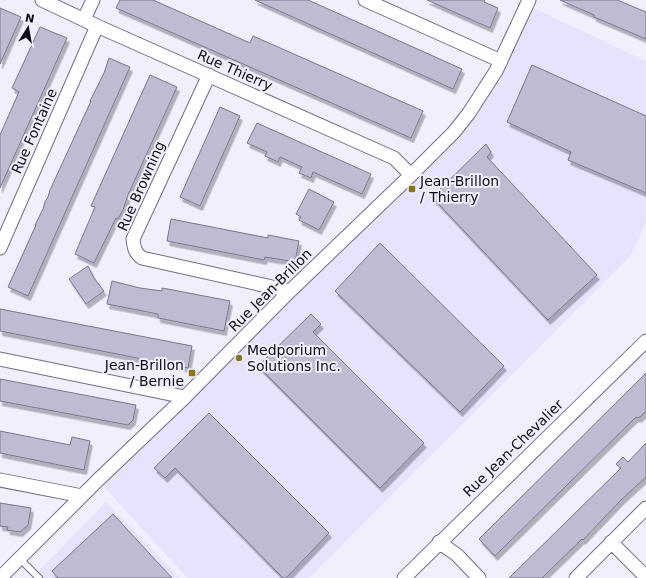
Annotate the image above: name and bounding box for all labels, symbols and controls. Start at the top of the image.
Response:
north arrow [8,8,48,48]
text: N [24,11,36,26]
street label: Rue Thierry [195,46,275,94]
street label: Rue Fontaine [8,86,60,176]
street label: Rue Browning [114,139,168,233]
place label: Jean-Brillon / Thierry [419,173,499,205]
marker: Jean-Brillon / Thierry [407,184,417,194]
street label: Rue Jean-Brillon [225,245,315,335]
place label: Medporium Solutions Inc. [247,342,341,374]
marker: Medporium Solutions Inc. [234,353,244,363]
place label: Jean-Brillon / Bernie [104,357,184,389]
marker: Jean-Brillon / Bernie [187,368,197,378]
street label: Rue Jean-Chevalier [460,396,566,500]

